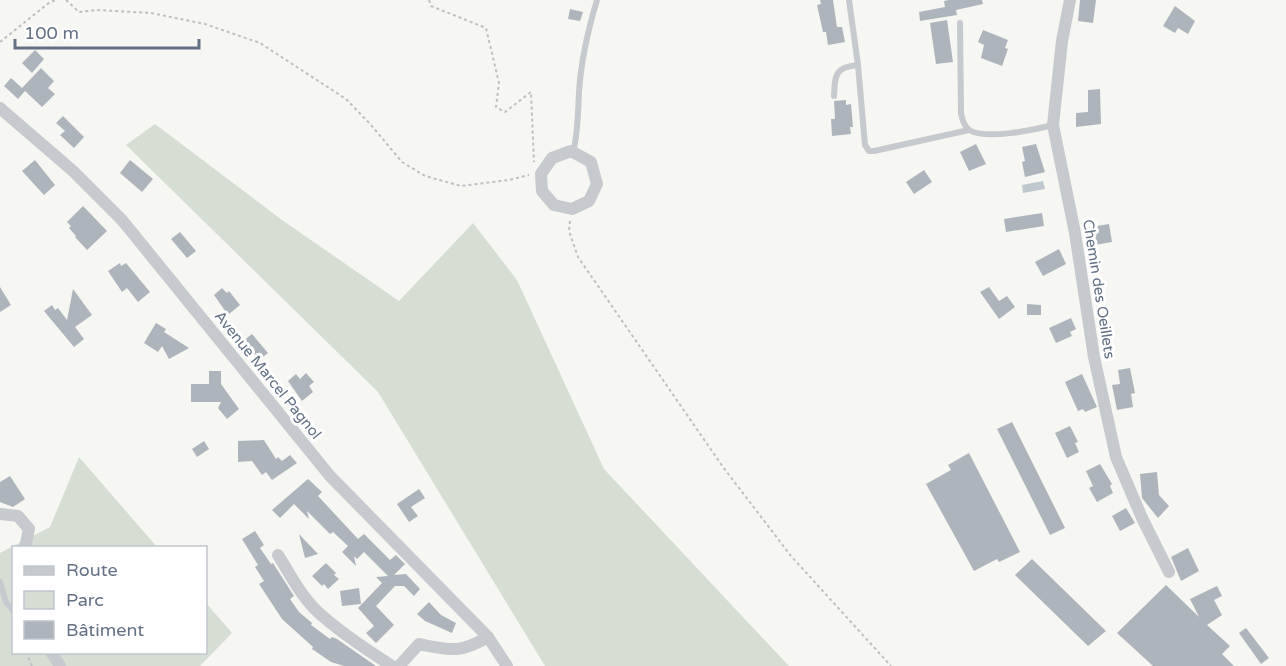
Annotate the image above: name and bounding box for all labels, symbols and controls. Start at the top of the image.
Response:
scale bar [15,12,200,50]
text: 100 m [24,22,79,44]
street label: Chemin des Oeillets [1079,218,1119,360]
street label: Avenue Marcel Pagnol [211,307,325,443]
legend [12,546,207,654]
text: Route [66,559,118,581]
text: Parc [66,589,104,611]
text: Bâtiment [66,619,144,641]

